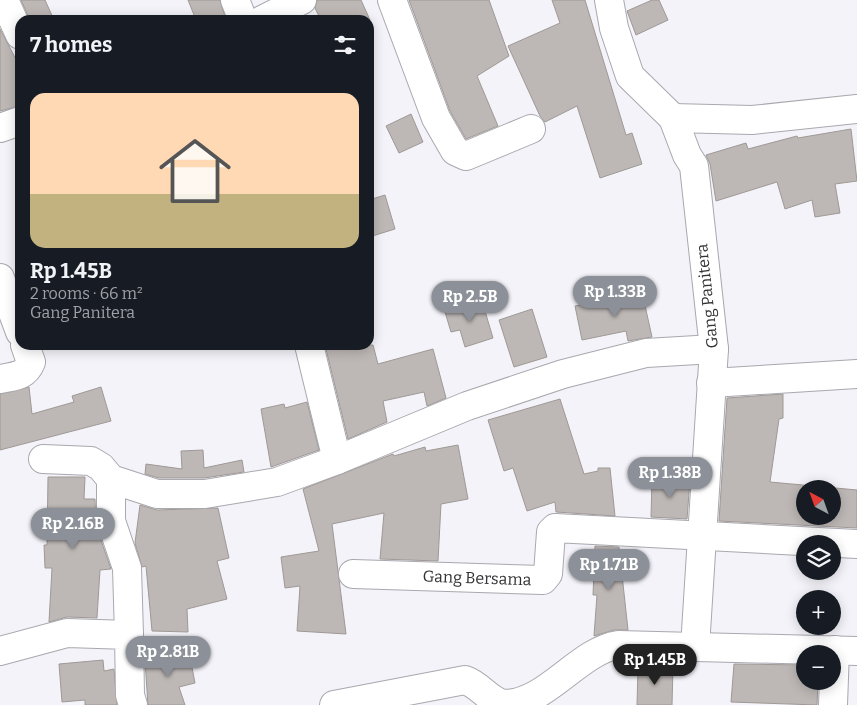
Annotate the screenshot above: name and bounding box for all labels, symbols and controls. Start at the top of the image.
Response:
icon: filters [331,31,359,59]
text: 7 homes [30,32,112,58]
icon: home [150,126,240,216]
street label: Gang Panitera [692,243,722,349]
text: Rp 1.45B [30,258,112,284]
pin: Rp 1.33B [563,276,667,318]
pin: Rp 2.5B [424,280,516,323]
text: Rp 1.33B [584,282,646,301]
text: 2 rooms · 66 m² [30,284,143,303]
text: Rp 2.5B [442,287,498,306]
text: Gang Panitera [30,303,135,322]
pin: Rp 1.38B [618,456,722,499]
text: Rp 1.38B [639,463,701,482]
north arrow [796,480,841,525]
map controls [796,480,841,690]
pin: Rp 2.16B [21,508,125,550]
text: Rp 2.16B [42,514,104,533]
button: layers [796,535,841,580]
pin: Rp 1.71B [557,548,661,591]
text: Rp 1.71B [579,555,639,574]
street label: Gang Bersama [422,567,532,589]
button: + [796,590,841,635]
pin: Rp 2.81B [116,636,220,678]
text: Rp 2.81B [137,642,199,661]
pin: Rp 1.45B [603,644,707,686]
button: − [796,645,841,690]
text: Rp 1.45B [624,650,686,669]

